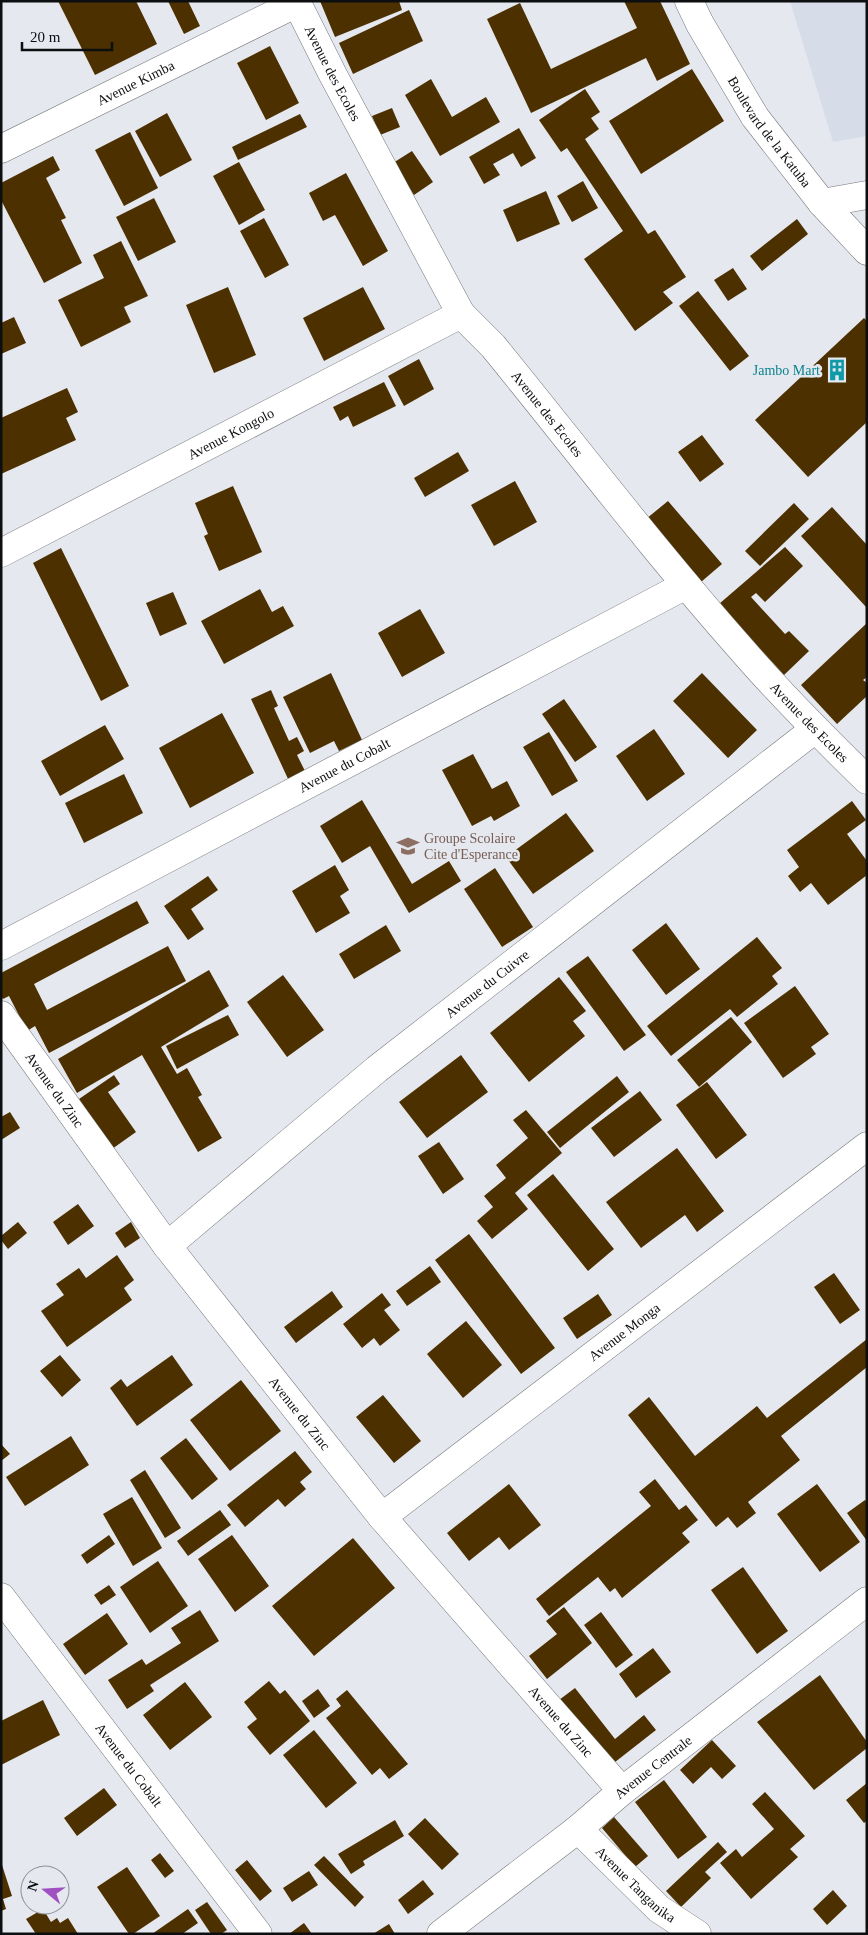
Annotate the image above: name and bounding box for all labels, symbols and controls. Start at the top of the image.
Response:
scale bar [22,20,112,52]
street label: Avenue des Ecoles [301,23,363,124]
text: 20 m [30,29,61,45]
street label: Avenue Kimba [95,57,177,108]
street label: Boulevard de la Katuba [725,74,814,191]
building icon: Jambo Mart [824,357,850,383]
place label: Jambo Mart [753,363,820,378]
street label: Avenue des Ecoles [508,368,586,460]
street label: Avenue Kongolo [185,405,277,463]
street label: Avenue des Ecoles [767,680,851,766]
street label: Avenue du Cobalt [296,735,393,796]
place label: Groupe Scolaire Cite d'Esperance [424,831,518,862]
school or university icon: Groupe Scolaire Cite d'Esperance [395,833,421,859]
street label: Avenue du Cuivre [443,947,532,1021]
street label: Avenue du Zinc [22,1049,86,1131]
street label: Avenue Monga [586,1300,664,1364]
street label: Avenue du Zinc [266,1374,333,1453]
street label: Avenue du Zinc [526,1683,596,1760]
street label: Avenue du Cobalt [92,1720,165,1810]
street label: Avenue Centrale [612,1733,695,1802]
street label: Avenue Tanganika [592,1844,679,1926]
north arrow [20,1865,70,1915]
text: N [24,1879,42,1893]

